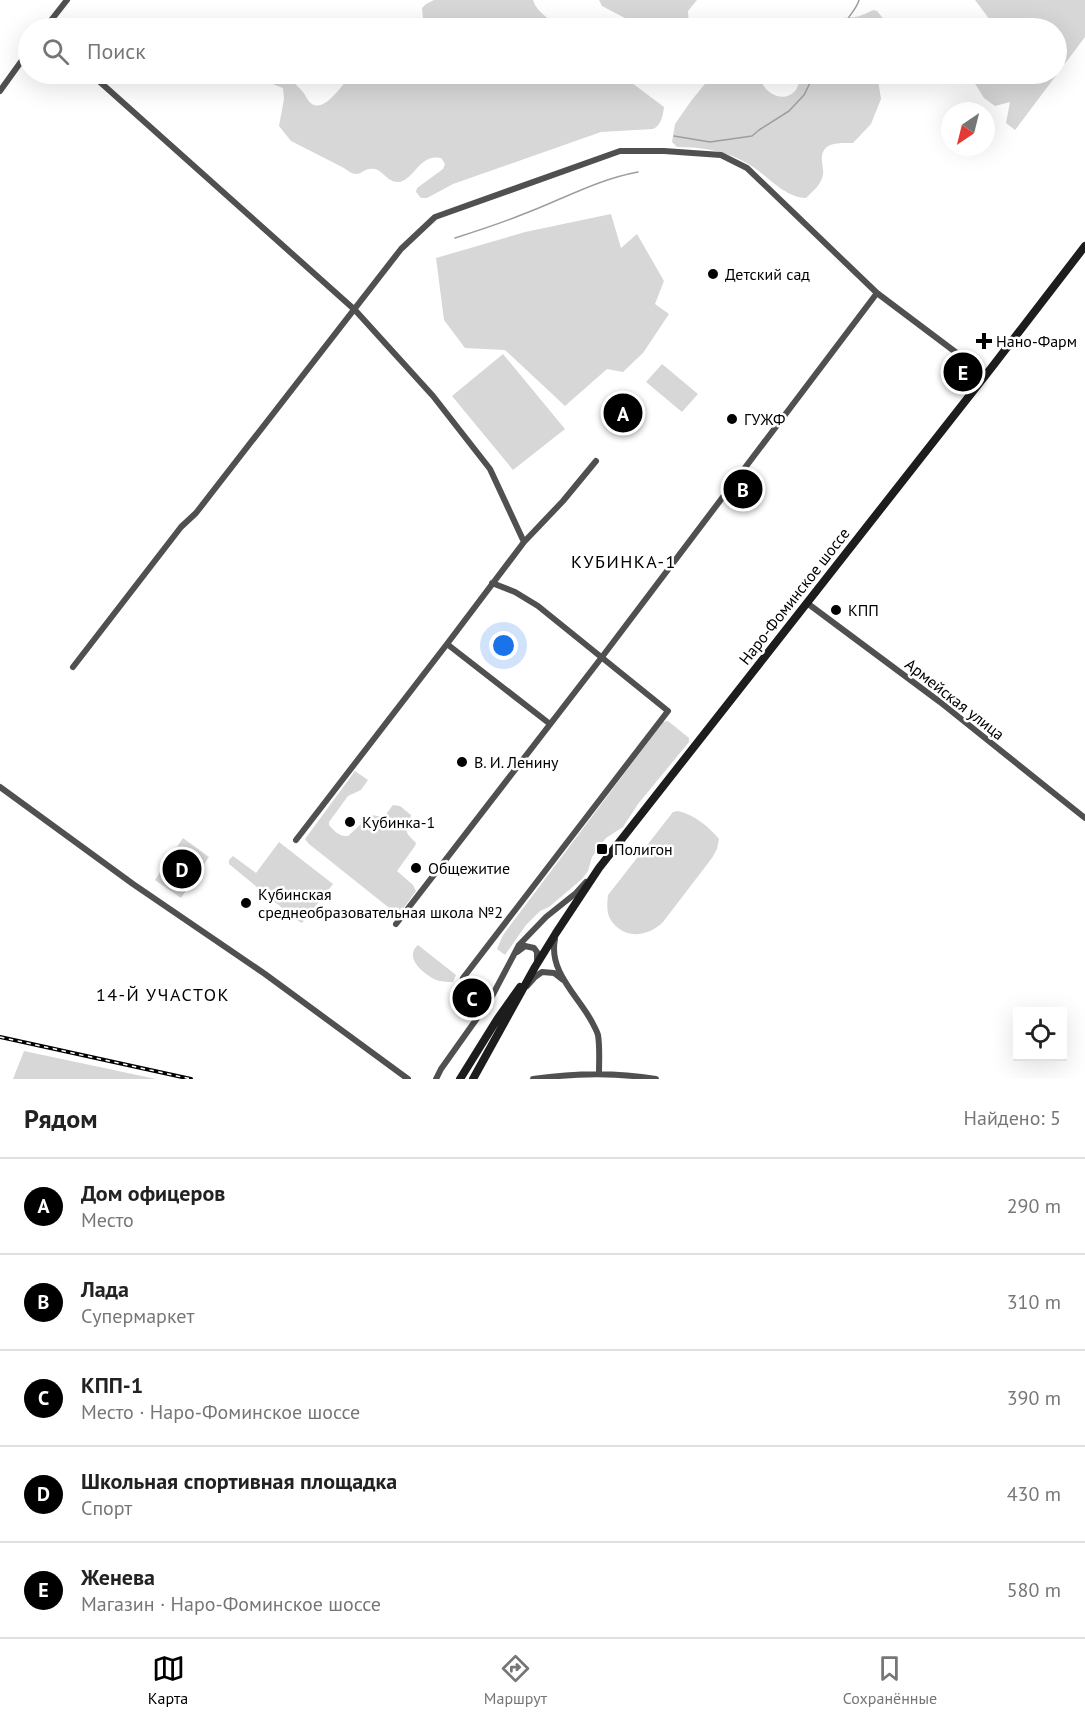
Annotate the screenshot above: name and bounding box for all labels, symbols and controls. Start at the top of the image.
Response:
search box [18,18,1067,84]
icon: search [39,35,72,68]
text: Поиск [87,37,146,65]
north arrow [941,102,995,156]
place label: Детский сад [725,264,810,284]
marker: Детский сад [706,267,720,281]
place label: Нано-Фарм [996,331,1077,351]
marker: Нано-Фарм [977,334,991,348]
pin: E [944,350,982,394]
pin: A [604,390,642,436]
place label: ГУЖФ [744,409,785,429]
marker: ГУЖФ [725,412,739,426]
pin: B [724,466,762,512]
street label: Наро-Фоминское шоссе [734,524,854,668]
district label: КУБИНКА-1 [571,550,677,573]
place label: КПП [848,600,879,620]
marker: КПП [829,603,843,617]
your location [489,631,518,660]
street label: Армейская улица [901,654,1009,744]
place label: В. И. Ленину [474,752,559,772]
marker: В. И. Ленину [455,755,469,769]
place label: Кубинка-1 [362,812,435,832]
marker: Кубинка-1 [343,815,357,829]
place label: Полигон [614,839,673,859]
marker: Полигон [595,842,609,856]
pin: D [162,846,201,892]
place label: Общежитие [428,858,510,878]
marker: Общежитие [409,861,423,875]
place label: Кубинская среднеобразовательная школа №2 [258,884,503,922]
marker: Кубинская среднеобразовательная школа №2 [239,896,253,910]
pin: C [452,976,492,1020]
district label: 14-Й УЧАСТОК [96,983,230,1006]
map controls [1013,1007,1067,1061]
button: locate [1013,1007,1067,1061]
text: Рядом [24,1102,98,1135]
text: Найдено: 5 [964,1105,1061,1131]
text: Дом офицеров [81,1179,225,1207]
text: A [37,1193,50,1219]
text: 290 m [1007,1193,1061,1219]
text: Место [81,1207,134,1233]
text: Лада [81,1275,129,1303]
text: B [38,1289,49,1315]
text: 310 m [1007,1289,1061,1315]
text: Супермаркет [81,1303,194,1329]
text: КПП-1 [81,1371,143,1399]
text: C [38,1385,49,1411]
text: 390 m [1007,1385,1061,1411]
text: Место · Наро-Фоминское шоссе [81,1399,360,1425]
text: Школьная спортивная площадка [81,1467,397,1495]
text: D [37,1481,50,1507]
text: 430 m [1007,1481,1061,1507]
text: Спорт [81,1495,132,1521]
text: Женева [81,1563,155,1591]
text: E [38,1577,49,1603]
text: 580 m [1007,1577,1061,1603]
text: Магазин · Наро-Фоминское шоссе [81,1591,381,1617]
tab: Карта [148,1652,188,1708]
tab: Маршрут [484,1652,547,1708]
tab: Сохранённые [843,1652,937,1708]

